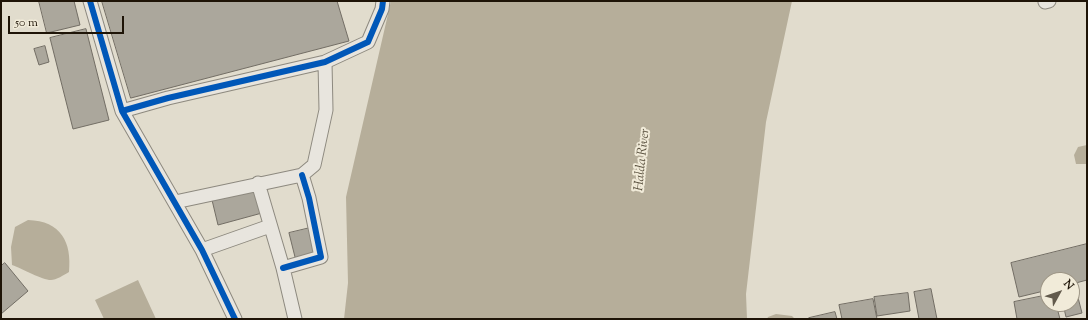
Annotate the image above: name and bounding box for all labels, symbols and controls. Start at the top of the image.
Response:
scale bar [10,8,126,34]
text: 50 m [15,14,38,32]
water label: Halda River [632,128,654,192]
north arrow [1040,272,1080,312]
text: N [1059,276,1077,293]

